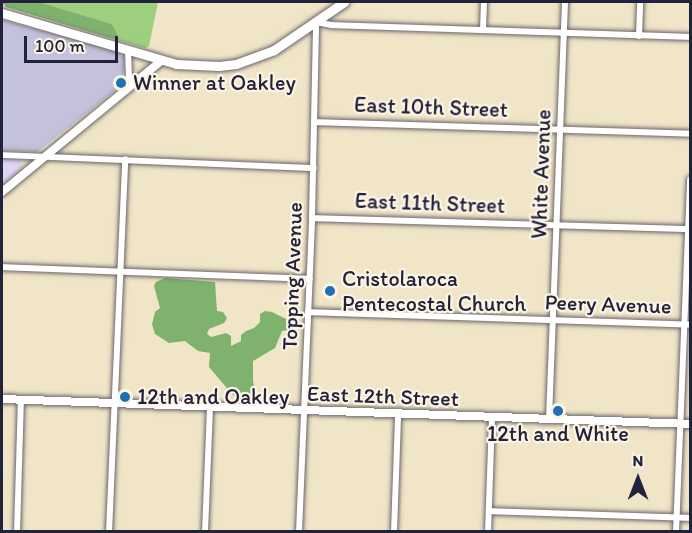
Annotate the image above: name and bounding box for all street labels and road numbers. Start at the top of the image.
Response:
street label: East 10th Street [354,91,508,123]
street label: White Avenue [526,109,556,239]
street label: East 11th Street [355,187,505,219]
street label: Topping Avenue [276,202,308,350]
street label: Peery Avenue [545,289,671,319]
street label: East 12th Street [307,380,459,412]

